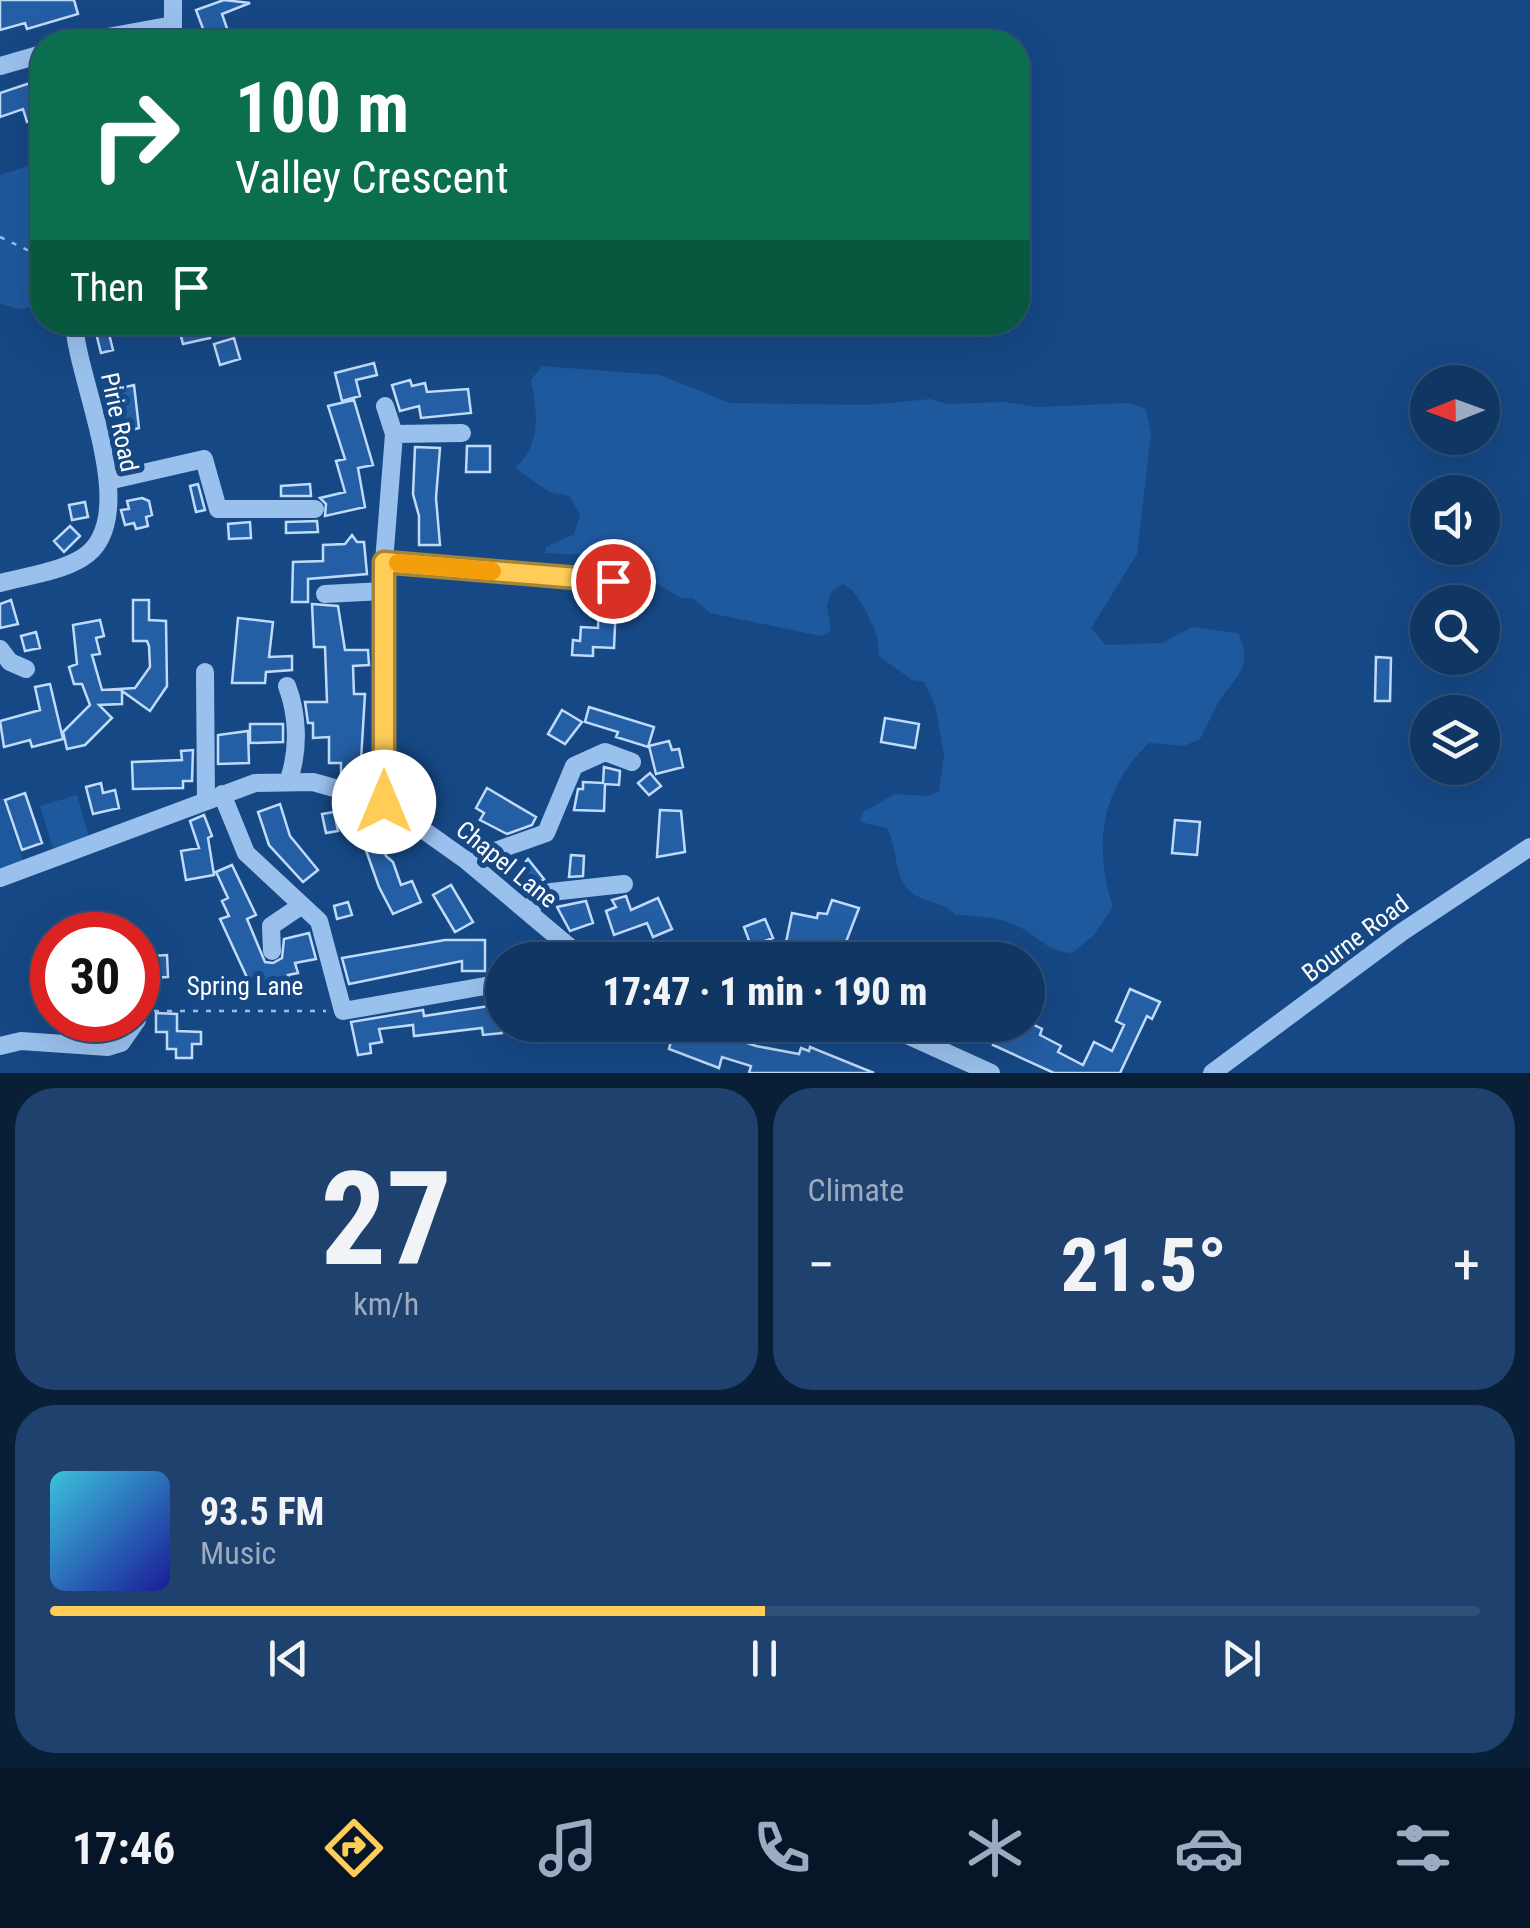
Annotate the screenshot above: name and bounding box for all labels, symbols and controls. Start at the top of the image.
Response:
text: 100 m [235,67,409,149]
icon: right [70,70,200,200]
text: Valley Crescent [235,151,509,204]
icon: arrive [164,260,219,315]
text: Then [70,266,144,310]
north arrow [1410,365,1500,455]
map controls [1410,365,1500,785]
street label: Pirie Road [95,370,144,474]
button: sound [1410,475,1500,565]
pin [571,539,656,624]
icon: arrive [586,554,641,609]
button: search [1410,585,1500,675]
button: layers [1410,695,1500,785]
position arrow [332,750,436,854]
street label: Chapel Lane [450,815,563,914]
street label: Bourne Road [1296,889,1414,988]
speed limit sign: 30 [30,912,160,1042]
text: 17:47 · 1 min · 190 m [603,970,927,1014]
street label: Spring Lane [187,972,303,1001]
text: 27 [321,1143,452,1296]
text: Climate [808,1171,904,1209]
text: 21.5° [1061,1221,1227,1309]
text: − [808,1233,835,1297]
text: + [1453,1233,1480,1297]
text: km/h [353,1285,419,1323]
text: 93.5 FM [200,1490,324,1534]
text: Music [200,1534,276,1572]
icon: previous [261,1631,316,1686]
icon: pause [737,1631,792,1686]
icon: next [1214,1631,1269,1686]
icon: directions [319,1813,389,1883]
icon: music [533,1813,603,1883]
icon: phone [747,1813,817,1883]
icon: climate [960,1813,1030,1883]
icon: car [1174,1813,1244,1883]
icon: filters [1388,1813,1458,1883]
text: 17:46 [72,1822,175,1875]

